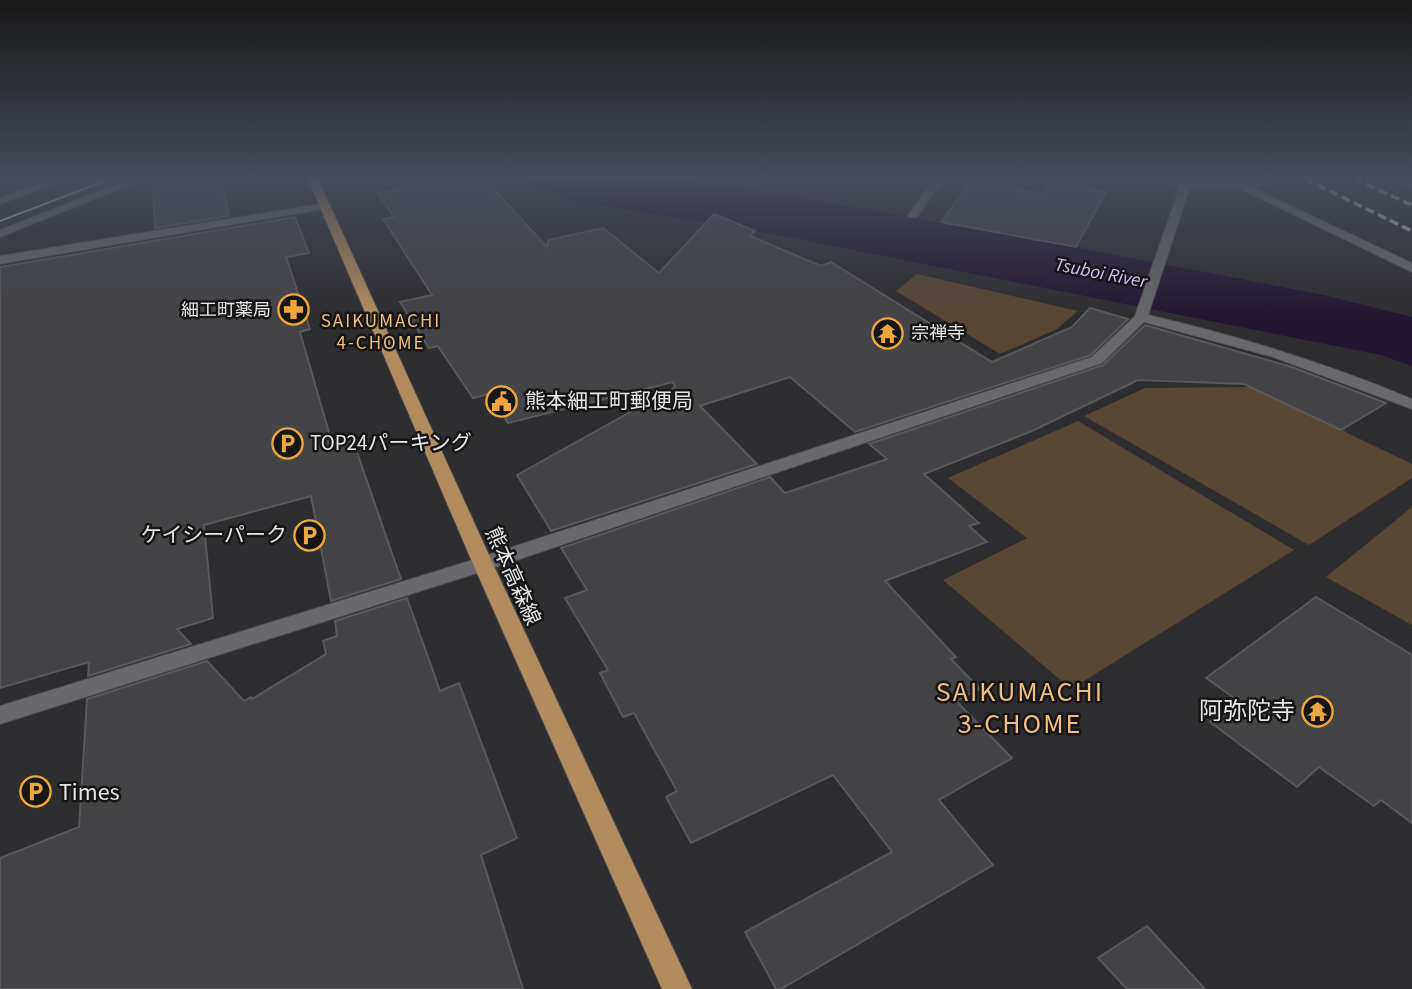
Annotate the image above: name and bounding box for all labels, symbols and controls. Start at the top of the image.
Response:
water label: Tsuboi River [1052,251,1151,296]
pharmacy icon: 細工町薬局 [277,293,311,327]
place label: 細工町薬局 [181,298,271,323]
district label: SAIKUMACHI 4-CHOME [321,308,441,357]
temple icon: 宗禅寺 [871,316,905,350]
place label: 宗禅寺 [911,321,965,346]
public building icon: 熊本細工町郵便局 [485,384,519,418]
place label: 熊本細工町郵便局 [525,386,693,416]
parking icon: TOP24パーキング [270,426,304,460]
place label: TOP24パーキング [310,428,472,458]
parking icon: ケイシーパーク [293,518,327,552]
place label: ケイシーパーク [141,520,287,550]
street label: 熊本高森線 [478,522,548,630]
district label: SAIKUMACHI 3-CHOME [936,672,1104,744]
place label: 阿弥陀寺 [1199,694,1295,729]
temple icon: 阿弥陀寺 [1301,694,1335,728]
parking icon: Times [19,775,53,809]
place label: Times [59,775,120,810]

